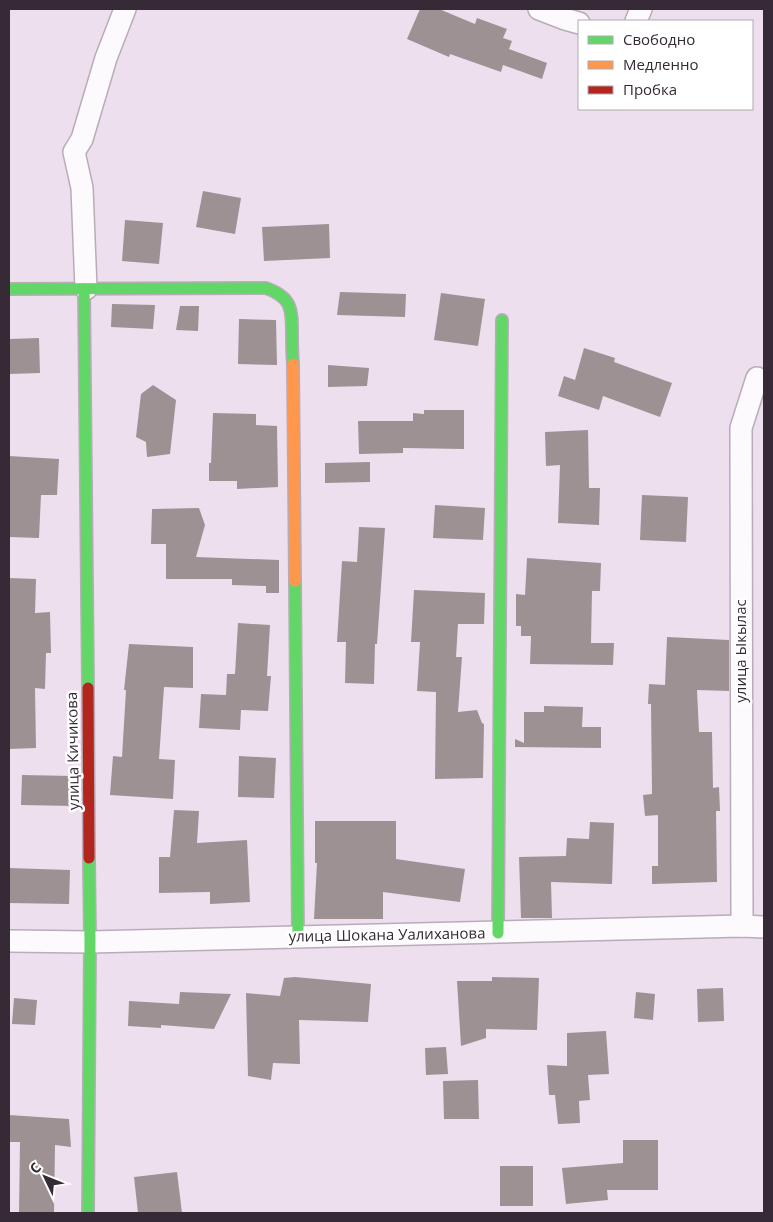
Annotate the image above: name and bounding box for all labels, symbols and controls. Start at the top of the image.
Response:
legend [578,20,753,110]
text: Свободно [623,29,695,49]
text: Медленно [623,54,699,74]
text: Пробка [623,79,677,99]
street label: улица Ыкылас [730,599,750,703]
street label: улица Кичикова [61,692,83,810]
street label: улица Шокана Уалиханова [288,922,486,946]
north arrow [20,1152,70,1202]
text: С [25,1158,45,1178]

